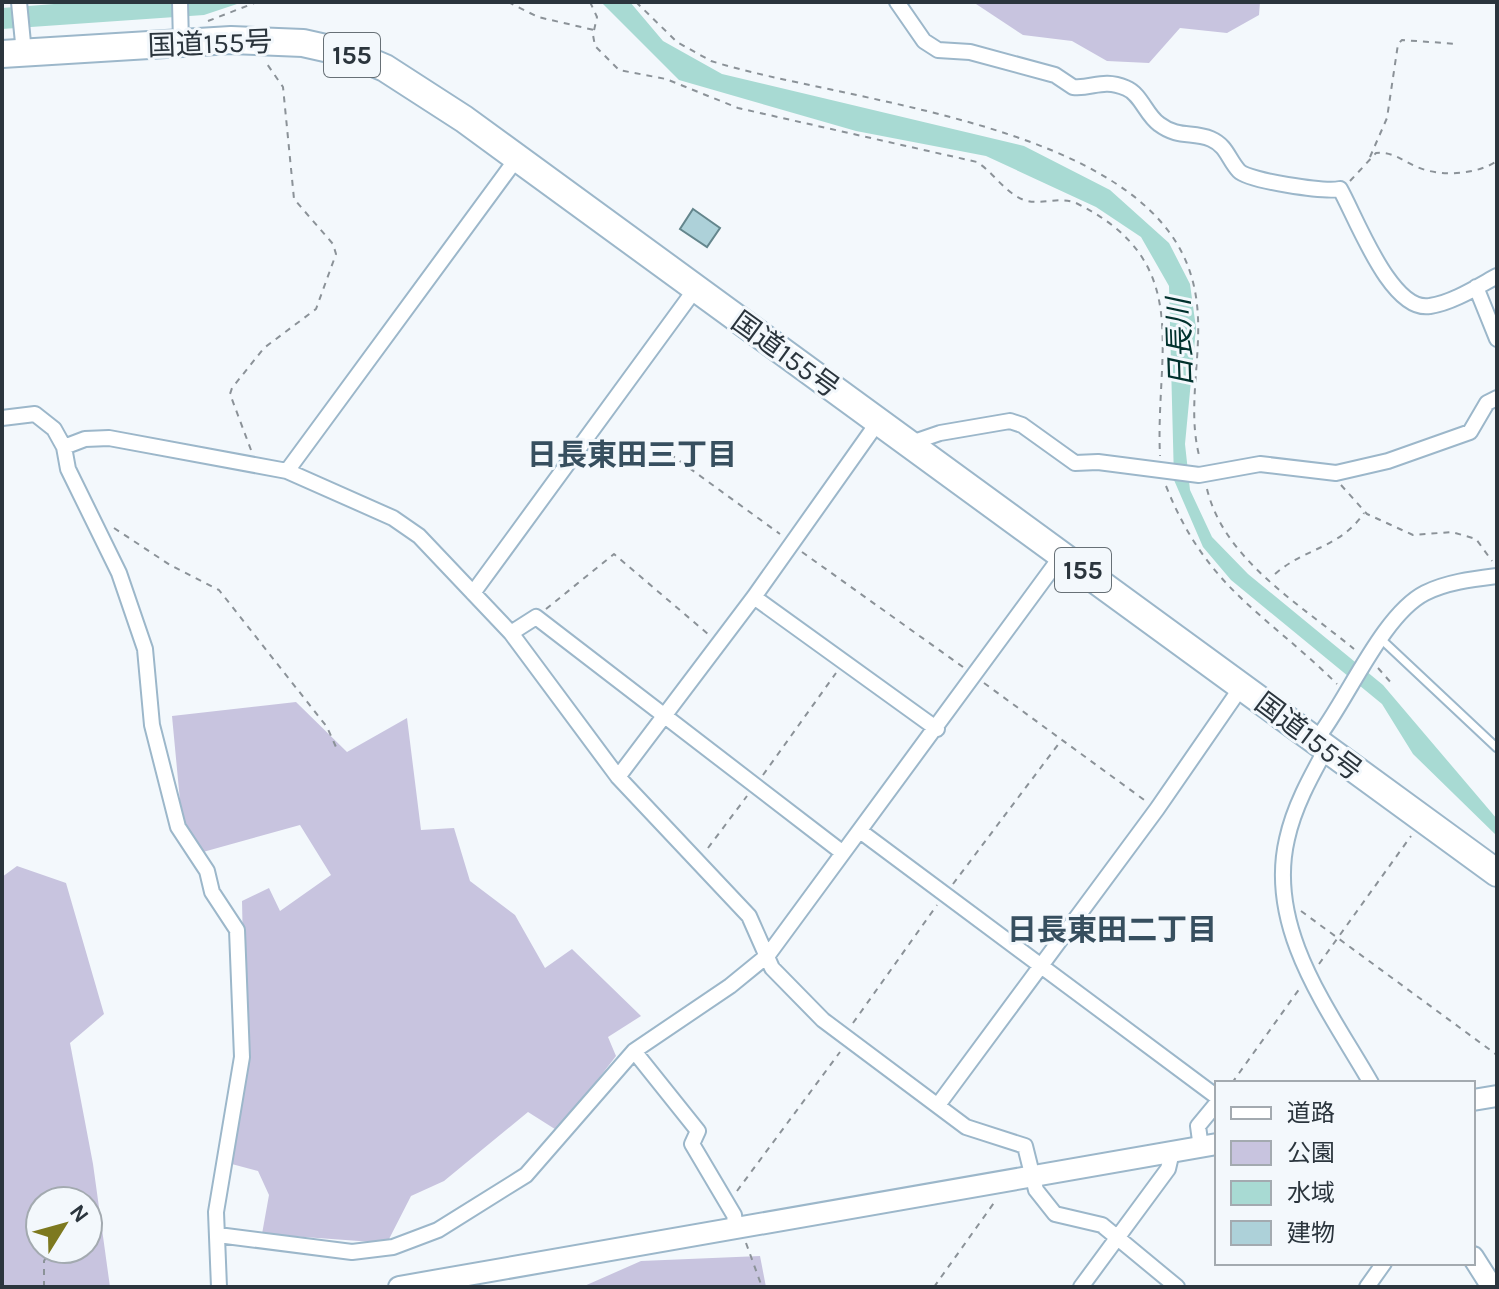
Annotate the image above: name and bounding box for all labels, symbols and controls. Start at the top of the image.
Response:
street label: 国道155号 [147,25,273,62]
road number: 155 [324,33,380,77]
water label: 日長川 [1160,294,1200,389]
street label: 国道155号 [725,304,846,404]
district label: 日長東田三丁目 [527,437,737,473]
road number: 155 [1055,548,1111,592]
street label: 国道155号 [1249,686,1368,787]
district label: 日長東田二丁目 [1007,912,1217,948]
legend [1215,1081,1475,1265]
text: 道路 [1287,1099,1335,1127]
text: 公園 [1287,1139,1335,1167]
text: 水域 [1287,1179,1335,1207]
north arrow [24,1185,104,1265]
text: N [64,1199,94,1228]
text: 建物 [1287,1219,1335,1247]

